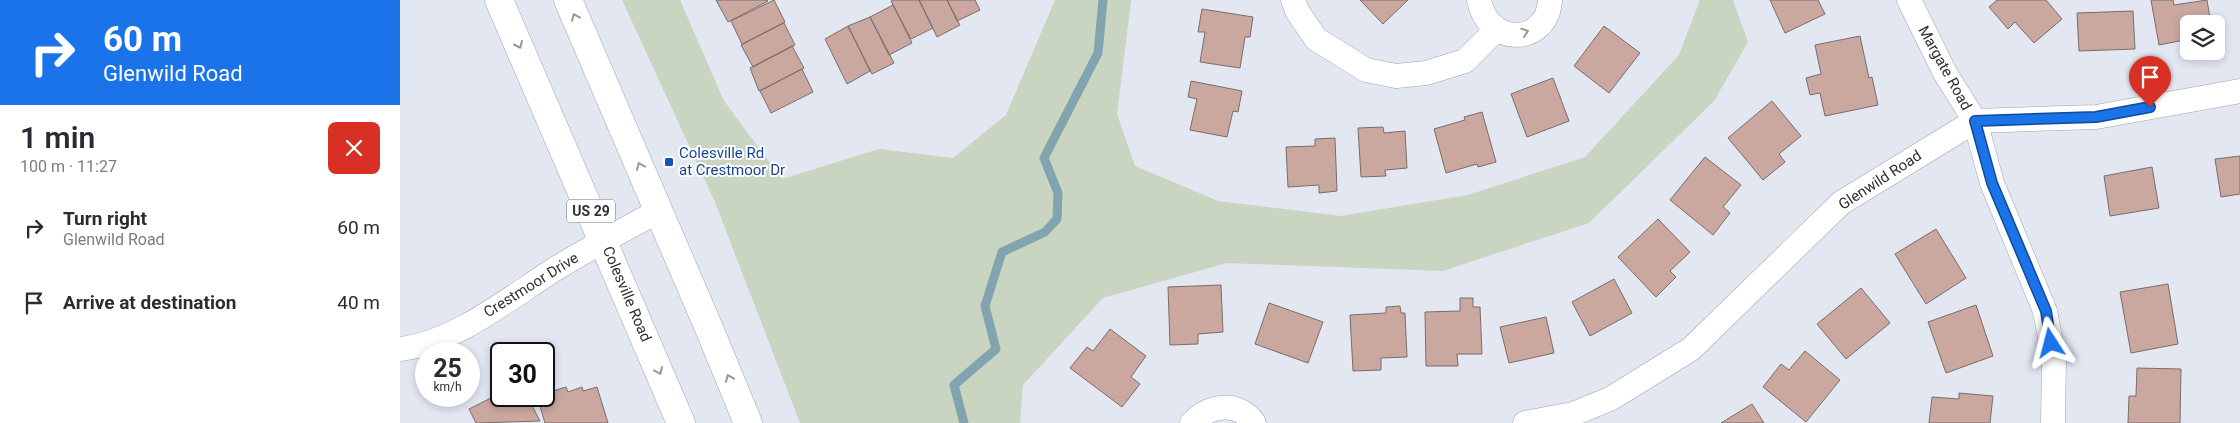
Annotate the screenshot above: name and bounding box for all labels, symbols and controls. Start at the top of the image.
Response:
one-way arrow [571,13,582,22]
map controls [2180,15,2225,60]
button: layers [2180,15,2225,60]
text: 60 m [103,19,182,60]
icon: right [20,20,85,85]
street label: Margate Road [1914,23,1976,113]
one-way arrow [1520,28,1529,38]
one-way arrow [512,40,523,49]
pin [2129,56,2171,107]
text: Glenwild Road [103,61,243,86]
icon: arrive [2136,63,2164,91]
text: 1 min [20,120,95,155]
button: close [328,122,380,174]
place label: Colesville Rd at Crestmoor Dr [679,144,785,179]
street label: Glenwild Road [1835,147,1925,213]
marker: Colesville Rd at Crestmoor Dr [663,156,675,168]
text: 100 m · 11:27 [20,157,117,176]
one-way arrow [635,162,646,171]
road number: US 29 [567,200,615,222]
text: Turn right [63,207,147,230]
icon: right [20,214,48,242]
text: 60 m [337,216,380,239]
text: Glenwild Road [63,230,165,249]
street label: Colesville Road [599,244,655,344]
street label: Crestmoor Drive [480,249,582,321]
icon: arrive [20,289,48,317]
text: Arrive at destination [63,291,236,314]
text: 40 m [337,291,380,314]
position arrow [2024,316,2076,368]
speed limit sign: 30 [490,342,555,407]
text: 25 [433,354,462,383]
one-way arrow [654,366,664,374]
one-way arrow [725,374,736,383]
text: km/h [433,380,462,394]

